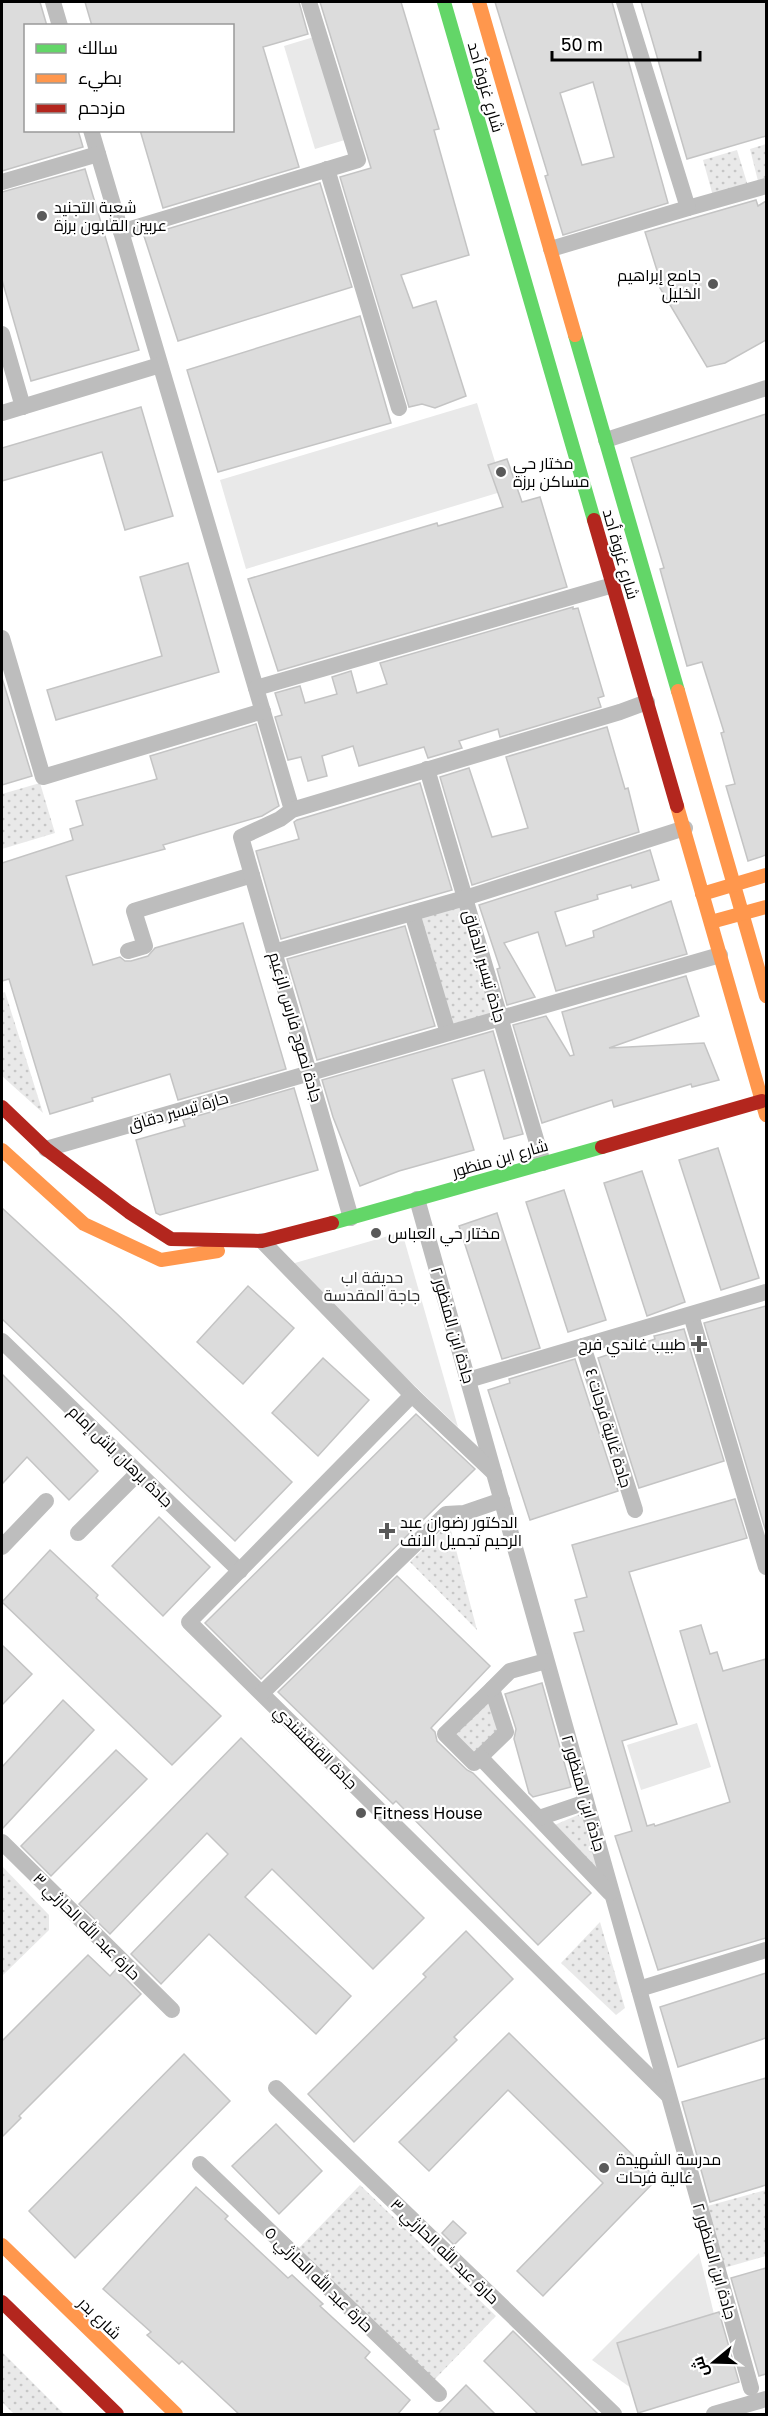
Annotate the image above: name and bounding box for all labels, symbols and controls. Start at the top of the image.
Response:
legend [24,24,234,132]
scale bar [552,24,700,62]
text: 50 m [561,33,603,55]
text: سالك [78,36,118,58]
street label: شارع غزوة أحد [462,40,508,135]
text: بطيء [78,66,122,92]
text: مزدحم [78,96,126,120]
place label: شعبة التجنيد عربين القابون برزة [54,197,167,236]
marker: شعبة التجنيد عربين القابون برزة [35,209,49,223]
place label: جامع إبراهيم الخليل [617,265,701,304]
marker: جامع إبراهيم الخليل [706,277,720,291]
place label: مختار حي مساكن برزة [513,453,590,492]
marker: مختار حي مساكن برزة [494,465,508,479]
street label: شارع غزوة أحد [597,507,643,602]
street label: جادة تيسير الدقاق [458,907,511,1025]
street label: جادة نصوح فارس الزعيم [263,950,327,1105]
street label: حارة تيسير دقاق [126,1087,231,1136]
street label: شارع ابن منظور [449,1135,551,1183]
place label: مختار حي العباس [388,1223,500,1247]
marker: مختار حي العباس [369,1226,383,1240]
street label: جادة ابن المنظور ٢ [426,1264,479,1386]
park label: حديقة اب جاجة المقدسة [324,1267,420,1305]
place label: طبيب غاندي فرح [578,1334,686,1358]
marker: طبيب غاندي فرح [690,1335,708,1353]
street label: جادة غالية فرحات ٤ [581,1366,637,1490]
street label: جادة برهان باش إمام [63,1401,177,1512]
place label: الدكتور رضوان عبد الرحيم تجميل الانف [400,1512,522,1552]
marker: الدكتور رضوان عبد الرحيم تجميل الانف [378,1522,396,1540]
street label: جادة القلقشندي [267,1701,362,1796]
street label: جادة ابن المنظور ٢ [557,1732,610,1854]
place label: Fitness House [373,1803,483,1823]
marker: Fitness House [354,1806,368,1820]
street label: حارة عبد الله الحارثي ٣ [26,1868,145,1987]
place label: مدرسة الشهيدة غالية فرحات [616,2149,721,2187]
marker: مدرسة الشهيدة غالية فرحات [597,2161,611,2175]
street label: حارة عبد الله الحارثي ٣ [384,2194,504,2311]
street label: جادة ابن المنظور ٢ [688,2200,741,2322]
street label: حارة عبد الله الحارثي ٥ [258,2222,378,2339]
street label: شارع بدر [72,2292,126,2345]
north arrow [684,2332,744,2392]
text: ش [687,2354,713,2380]

